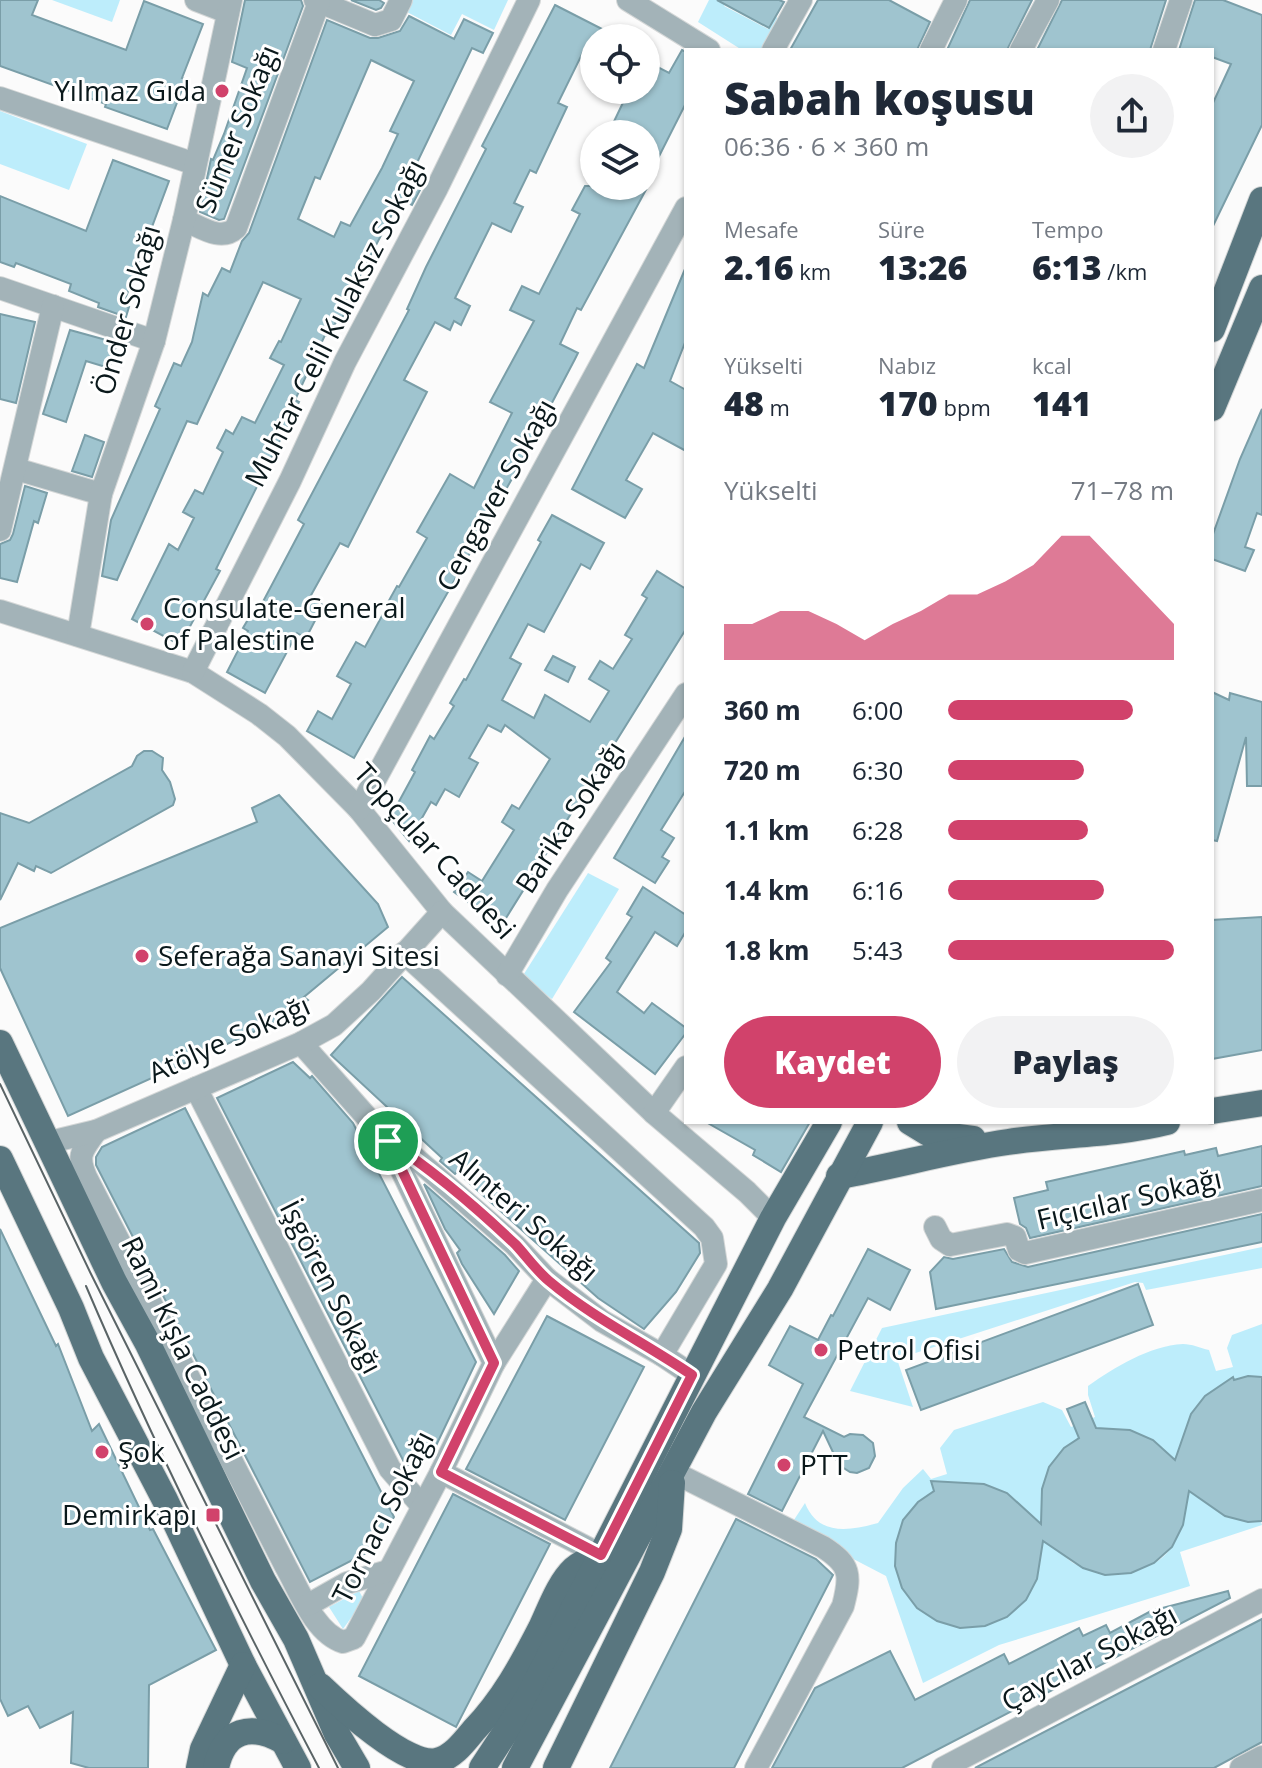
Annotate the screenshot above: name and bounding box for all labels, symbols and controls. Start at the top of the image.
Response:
map controls [580,24,660,200]
button: locate [580,24,660,104]
street label: Sümer Sokağı [185,39,287,218]
text: Sabah koşusu [724,68,1035,128]
place label: Yılmaz Gıda [54,71,206,109]
button: share [1090,74,1174,158]
marker: Yılmaz Gıda [213,82,231,100]
button: layers [580,120,660,200]
text: 06:36 · 6 × 360 m [724,128,929,164]
street label: Muhtar Celil Kulaksız Sokağı [235,152,433,493]
text: Mesafe [724,214,799,244]
text: Süre [878,214,925,244]
text: Tempo [1032,214,1104,244]
street label: Önder Sokağı [84,220,168,399]
text: 2.16 [724,244,794,290]
text: 13:26 [878,244,968,290]
text: 6:13 [1032,244,1102,290]
text: km [794,256,831,286]
text: /km [1102,256,1147,286]
text: Yükselti [724,350,803,380]
text: Nabız [878,350,936,380]
text: kcal [1032,350,1072,380]
text: 48 [724,380,764,426]
text: 170 [878,380,938,426]
text: 141 [1032,380,1092,426]
street label: Cengaver Sokağı [427,392,564,598]
text: m [764,392,790,422]
text: bpm [938,392,991,422]
text: Yükselti [724,472,818,508]
text: 71–78 m [1071,472,1174,508]
place label: Consulate-General of Palestine [163,588,406,658]
marker: Consulate-General of Palestine [138,615,156,633]
text: 360 m [724,692,801,728]
text: 6:00 [852,692,903,728]
street label: Barika Sokağı [506,733,633,900]
text: 720 m [724,752,801,788]
text: 6:30 [852,752,903,788]
street label: Topçular Caddesi [346,754,525,947]
text: 1.1 km [724,812,810,848]
text: 6:28 [852,812,903,848]
text: 1.4 km [724,872,810,908]
text: 6:16 [852,872,903,908]
text: 1.8 km [724,932,810,968]
text: 5:43 [852,932,903,968]
place label: Seferağa Sanayi Sitesi [158,936,440,974]
marker: Seferağa Sanayi Sitesi [133,947,151,965]
street label: Atölye Sokağı [142,985,316,1091]
button: Kaydet [724,1016,941,1108]
button: Paylaş [957,1016,1174,1108]
pin [354,1107,422,1175]
icon: arrive [366,1119,410,1163]
street label: Alınteri Sokağı [442,1139,607,1289]
street label: Fıçıcılar Sokağı [1033,1158,1225,1238]
street label: İşgören Sokağı [272,1193,392,1380]
street label: Rami Kışla Caddesi [113,1230,254,1466]
place label: Petrol Ofisi [837,1330,981,1368]
marker: Petrol Ofisi [812,1341,830,1359]
street label: Tornacı Sokağı [322,1424,442,1609]
place label: Şok [118,1432,165,1470]
marker: Şok [93,1443,111,1461]
place label: PTT [800,1445,848,1483]
marker: PTT [775,1456,793,1474]
place label: Demirkapı [62,1495,197,1533]
marker: Demirkapı [204,1506,222,1524]
street label: Çaycılar Sokağı [994,1595,1183,1719]

